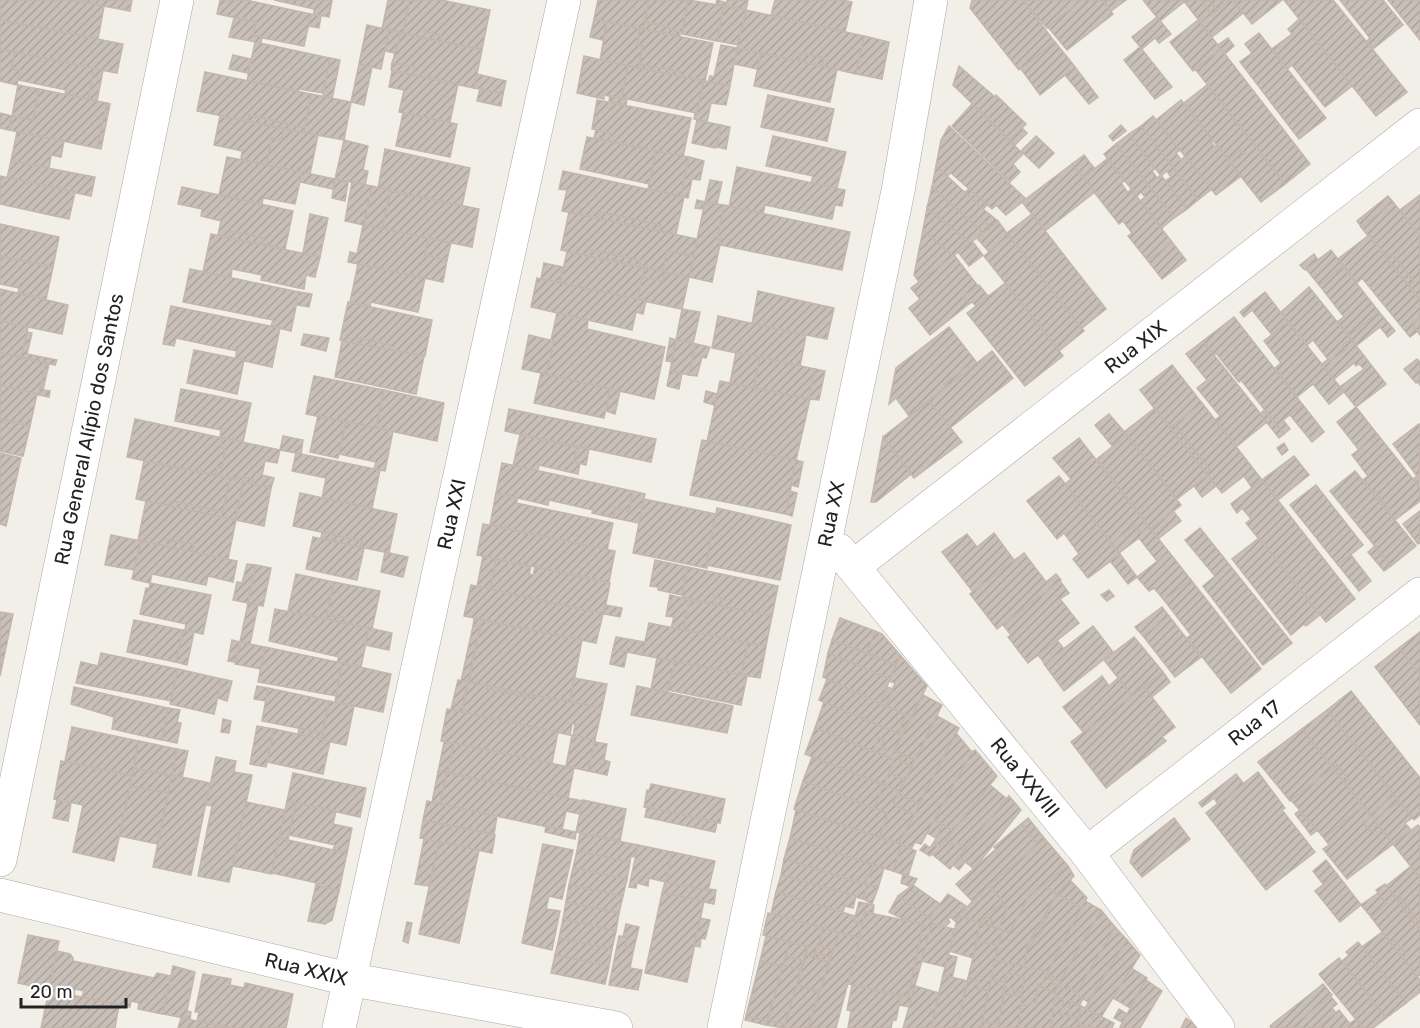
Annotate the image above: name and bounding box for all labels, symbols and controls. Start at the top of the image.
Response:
street label: Rua General Alípio dos Santos [49,291,128,567]
street label: Rua XIX [1100,315,1171,378]
street label: Rua XXI [432,476,471,552]
street label: Rua XX [812,479,849,549]
street label: Rua 17 [1223,695,1285,751]
street label: Rua XXVIII [986,733,1065,822]
street label: Rua XXIX [262,947,350,991]
scale bar [21,971,126,1009]
text: 20 m [30,981,72,1003]

